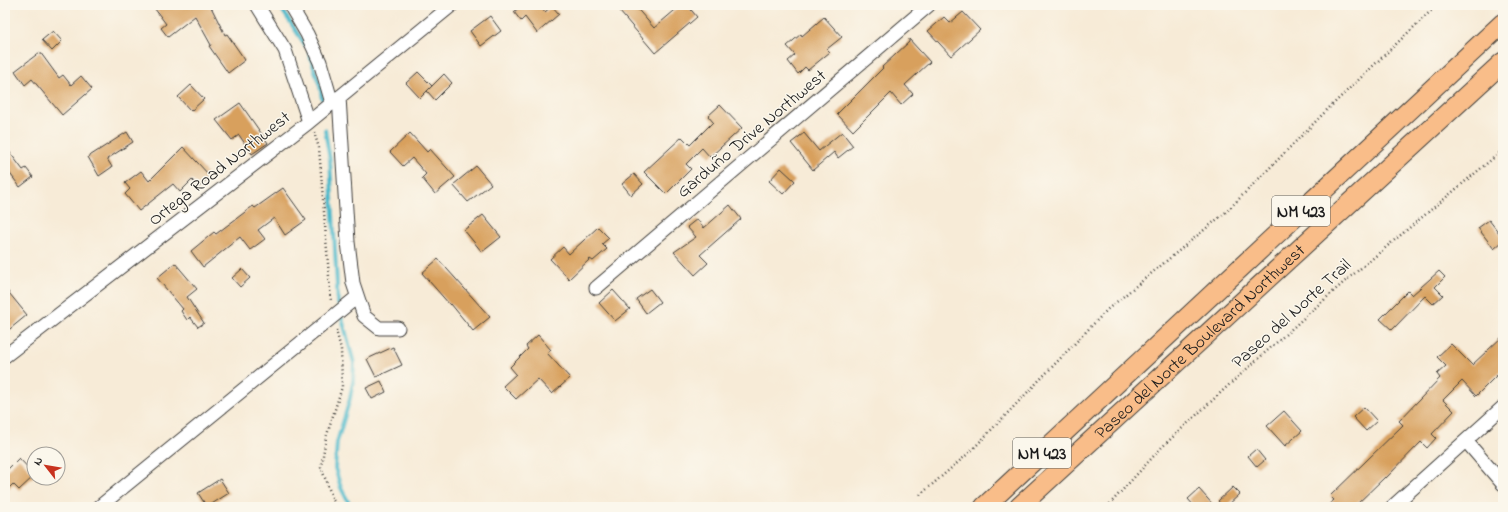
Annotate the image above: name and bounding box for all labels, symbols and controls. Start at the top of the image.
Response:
street label: Garduño Drive Northwest [672,64,833,205]
street label: Ortega Road Northwest [144,106,298,234]
road number: NM 423 [1272,196,1330,226]
street label: Paseo del Norte Boulevard Northwest [1089,239,1312,446]
street label: Paseo del Norte Trail [1227,253,1358,375]
road number: NM 423 [1013,438,1071,468]
north arrow [26,446,66,486]
text: N [30,454,47,469]

